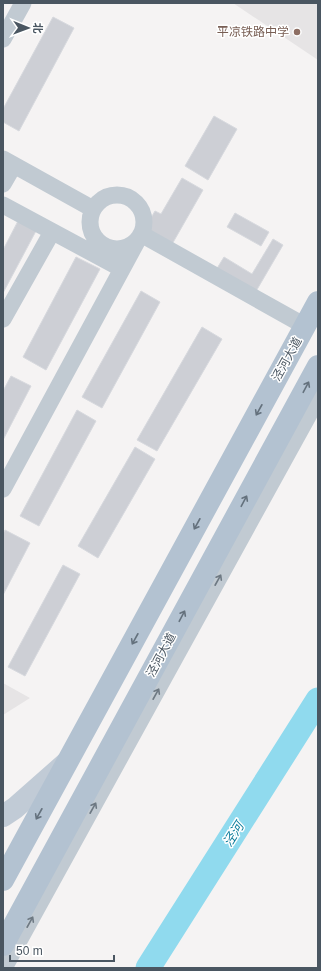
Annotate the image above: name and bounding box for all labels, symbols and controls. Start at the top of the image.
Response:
north arrow [8,8,48,48]
text: 北 [32,23,44,34]
place label: 平凉铁路中学 [217,25,289,39]
marker: 平凉铁路中学 [292,27,302,37]
street label: 泾河大道 [269,335,305,383]
one-way arrow [303,381,311,393]
one-way arrow [255,404,263,416]
one-way arrow [241,495,249,507]
one-way arrow [193,518,200,530]
one-way arrow [215,574,222,586]
one-way arrow [179,610,187,622]
street label: 泾河大道 [144,631,178,679]
one-way arrow [131,632,138,644]
one-way arrow [152,688,160,700]
one-way arrow [89,802,97,814]
one-way arrow [35,808,42,820]
water label: 泾河 [220,817,248,849]
one-way arrow [27,916,34,928]
scale bar [10,937,114,963]
text: 50 m [16,944,43,958]

